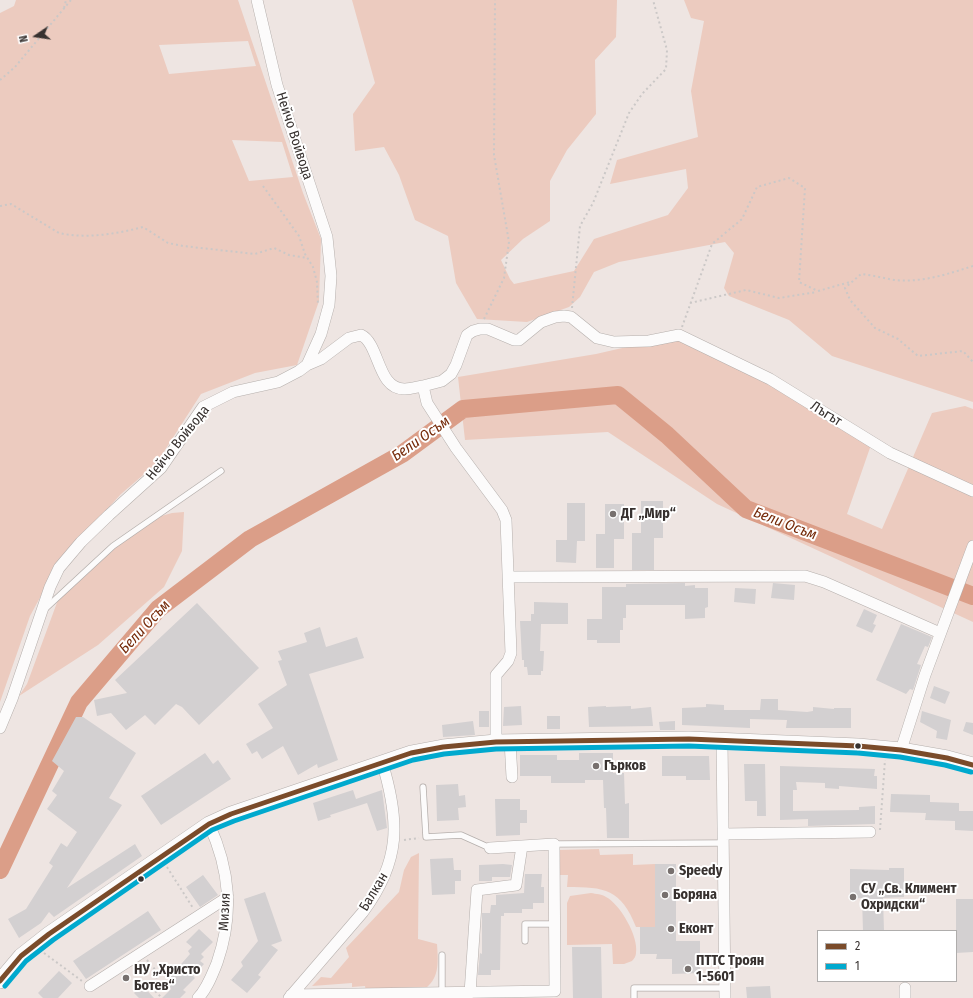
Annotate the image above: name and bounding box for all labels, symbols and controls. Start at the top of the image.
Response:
north arrow [16,16,56,56]
text: N [17,34,31,43]
street label: Нейчо Войвода [272,90,316,182]
street label: Лъгът [807,398,845,430]
street label: Нейчо Войвода [143,402,213,484]
water label: Бели Осъм [389,413,453,465]
water label: Бели Осъм [751,504,819,544]
place label: ДГ „Мир“ [621,506,676,522]
marker: ДГ „Мир“ [608,509,618,519]
water label: Бели Осъм [116,597,174,657]
unlabelled marker [853,741,863,751]
place label: Гърков [604,758,646,774]
marker: Гърков [591,761,601,771]
place label: Speedy [679,863,722,879]
marker: Speedy [666,866,676,876]
street label: Балкан [356,870,392,914]
unlabelled marker [136,874,146,884]
place label: СУ „Св. Климент Охридски“ [861,881,956,914]
place label: Боряна [673,887,717,903]
marker: Боряна [660,890,670,900]
marker: СУ „Св. Климент Охридски“ [848,892,858,902]
street label: Мизия [216,893,234,931]
place label: Еконт [679,921,713,937]
marker: Еконт [666,924,676,934]
legend [817,930,957,982]
text: 2 [855,939,860,953]
place label: ПТТС Троян 1-5601 [696,953,764,986]
text: 1 [855,959,860,973]
place label: НУ „Христо Ботев“ [134,962,201,994]
marker: ПТТС Троян 1-5601 [683,964,693,974]
marker: НУ „Христо Ботев“ [121,973,131,983]

